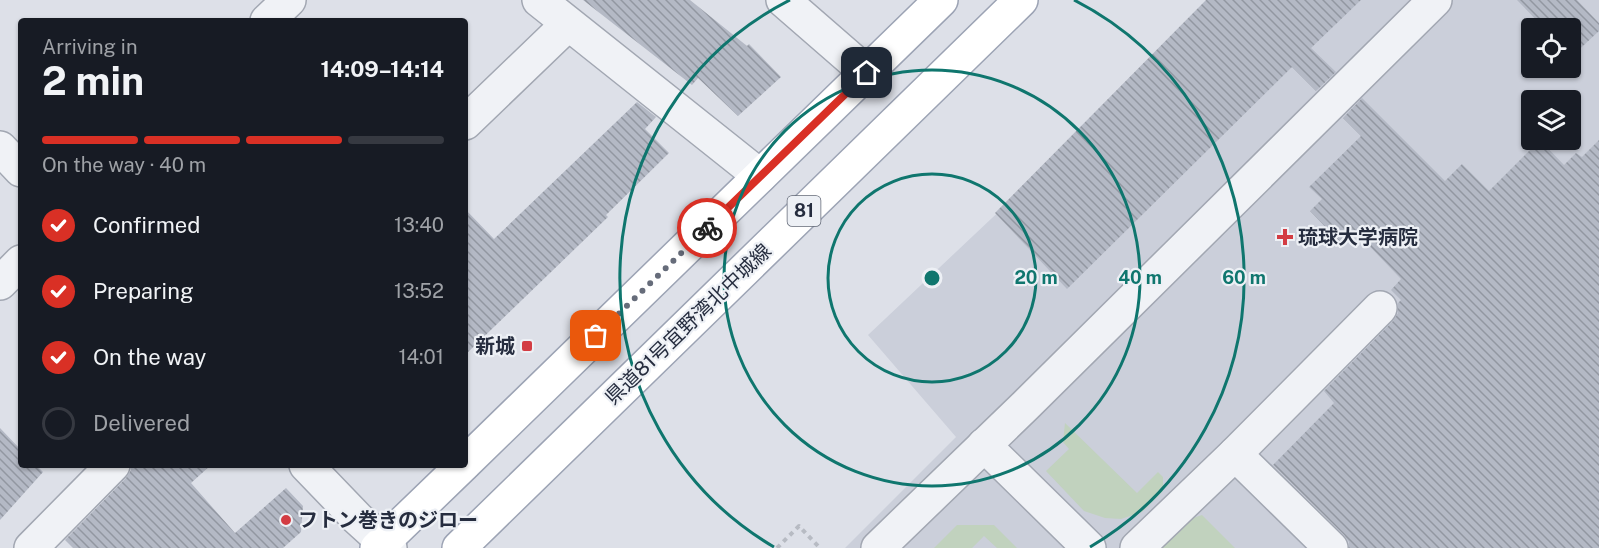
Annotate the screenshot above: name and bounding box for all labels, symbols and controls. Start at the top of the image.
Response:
map controls [1521,18,1581,150]
button: locate [1521,18,1581,78]
text: Arriving in [42,35,137,59]
pin [841,47,892,98]
text: 14:09–14:14 [320,56,444,82]
icon: home [850,56,883,89]
text: 2 min [42,58,144,104]
button: layers [1521,90,1581,150]
text: On the way · 40 m [42,153,206,177]
road number: 81 [788,196,820,226]
courier [677,198,737,258]
icon: check [42,209,75,242]
text: Confirmed [93,212,200,238]
icon: bike [691,212,724,245]
text: 13:40 [394,213,444,237]
place label: 琉球大学病院 [1298,225,1418,249]
marker: 琉球大学病院 [1276,228,1294,246]
street label: 県道81号宜野湾北中城線 [600,239,776,409]
text: 20 m [1014,267,1058,288]
text: 40 m [1118,267,1162,288]
text: 60 m [1222,267,1266,288]
centre of rings [922,268,942,288]
icon: check [42,275,75,308]
text: Preparing [93,278,194,304]
text: 13:52 [394,279,444,303]
pin [570,310,621,361]
icon: bag [579,319,612,352]
place label: 新城 [475,334,515,358]
marker: 新城 [520,339,534,353]
icon: check [42,341,75,374]
text: On the way [93,344,206,370]
text: 14:01 [398,345,444,369]
text: Delivered [93,410,190,436]
place label: フトン巻きのジロー [298,508,478,532]
marker: フトン巻きのジロー [279,513,293,527]

